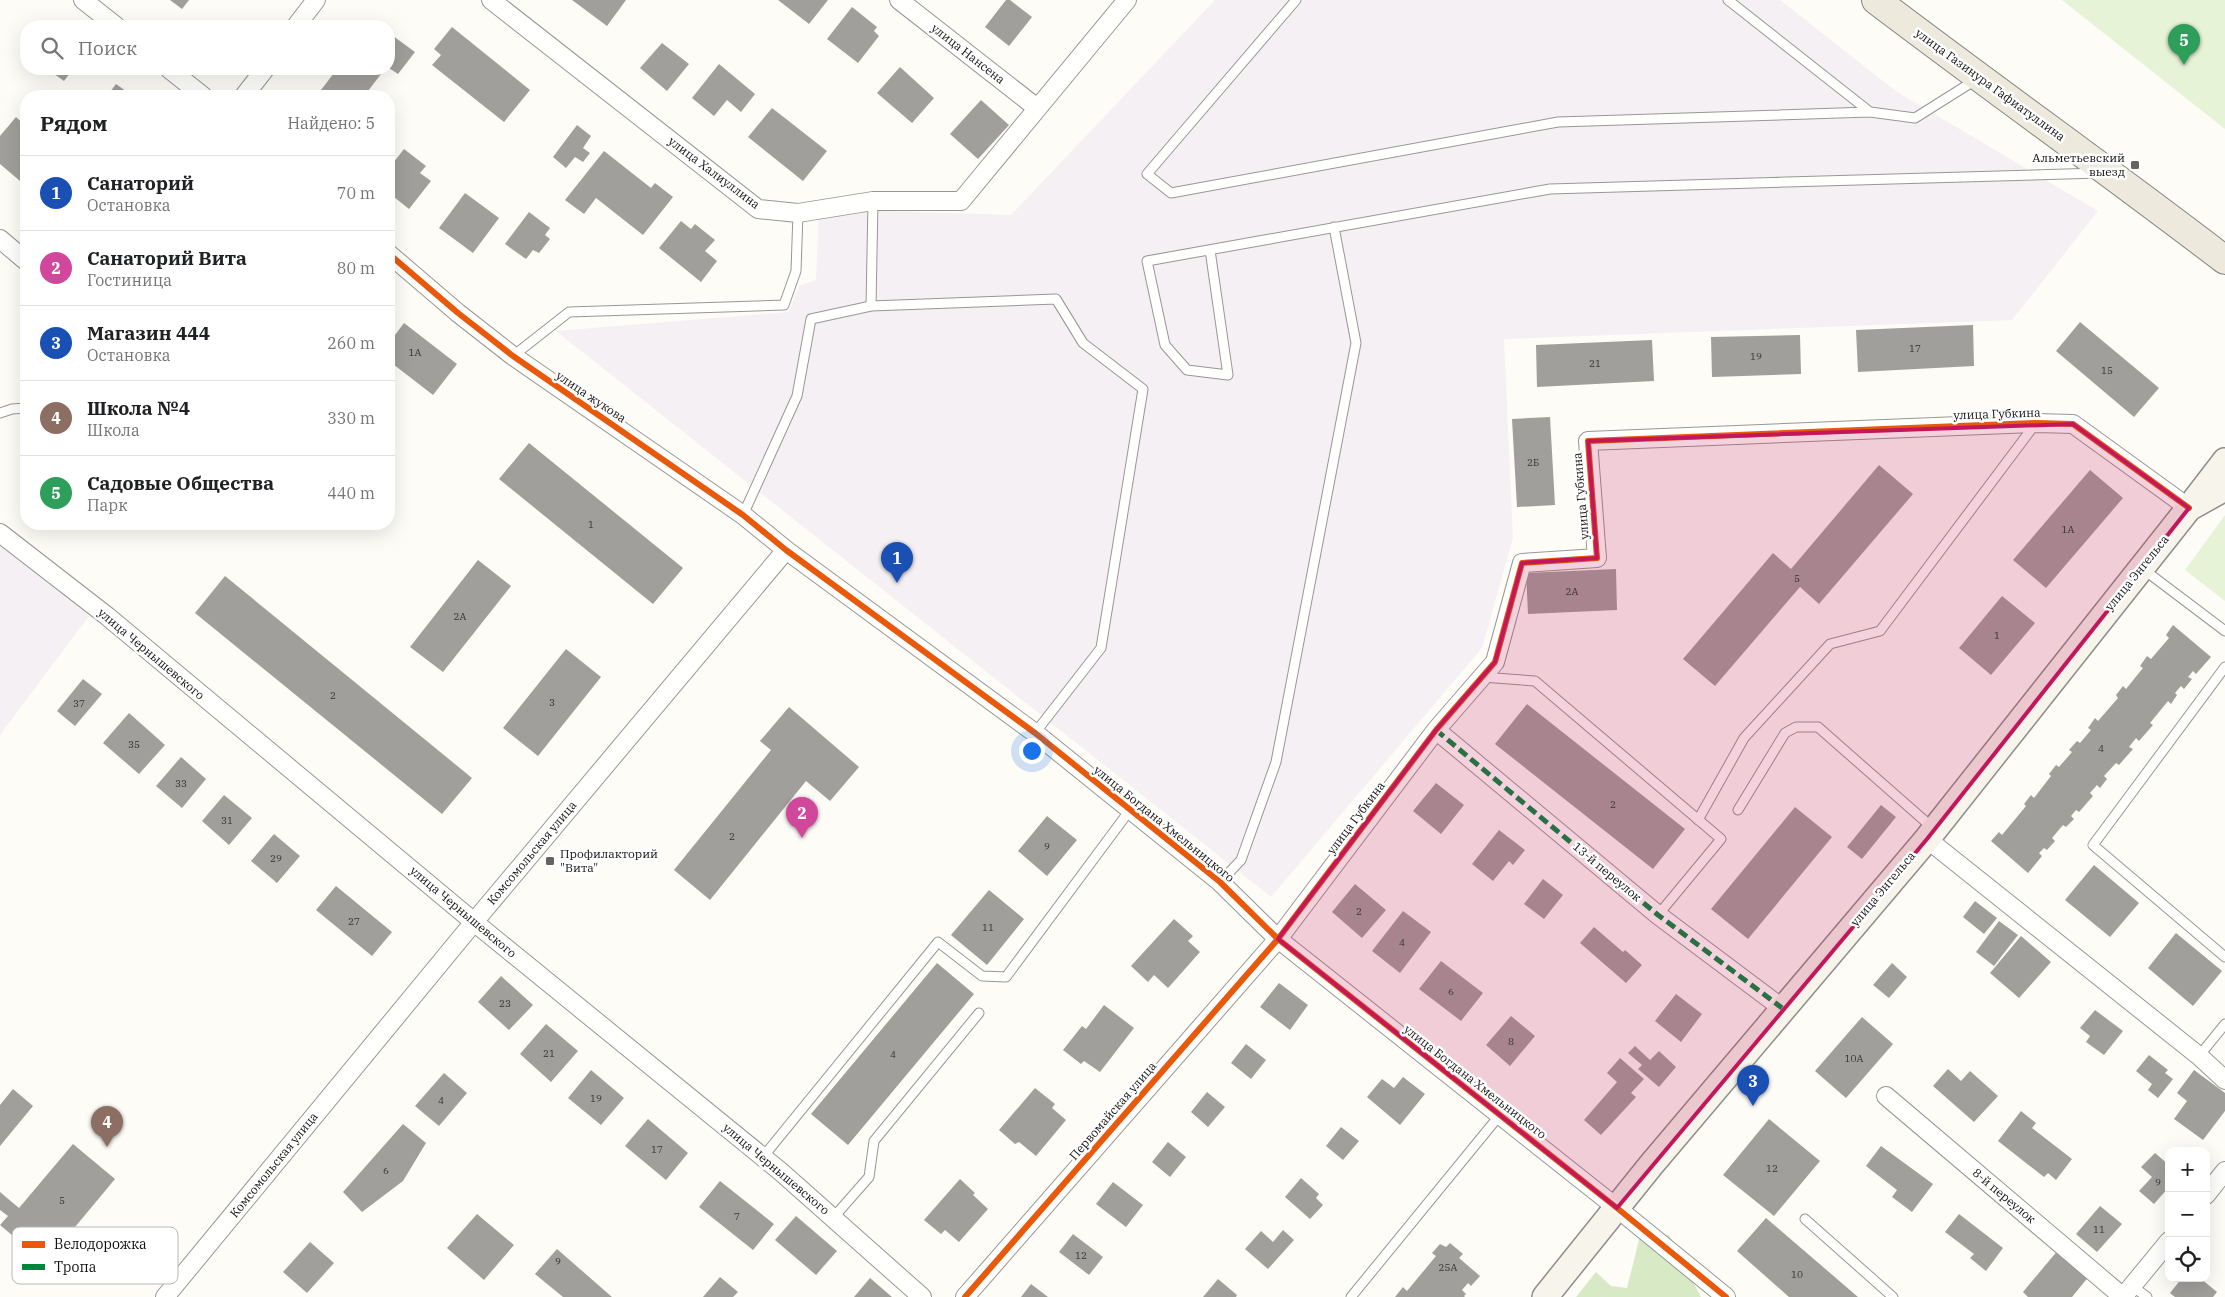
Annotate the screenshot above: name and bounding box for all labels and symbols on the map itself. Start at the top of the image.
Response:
street label: улица Нансена [929,20,1008,87]
pin: 5 [2168,24,2200,65]
street label: улица Газинура Гафиатуллина [1912,25,2069,144]
street label: улица Халиуллина [666,133,763,212]
place label: Альметьевский выезд [2032,150,2125,179]
marker: Альметьевский выезд [2129,159,2141,171]
house number: 17 [1909,342,1921,355]
house number: 1А [409,346,422,359]
house number: 19 [1750,350,1762,363]
house number: 21 [1589,357,1601,370]
house number: 15 [2101,364,2113,377]
street label: улица жукова [553,368,630,426]
street label: улица Губкина [1953,404,2041,423]
street label: улица Губкина [1569,451,1592,540]
house number: 2Б [1527,456,1539,469]
house number: 1 [588,518,594,531]
house number: 1А [2062,523,2075,536]
street label: улица Энгельса [2102,532,2172,614]
pin: 1 [881,542,913,583]
house number: 5 [1794,572,1800,585]
house number: 2А [1566,585,1579,598]
street label: улица Чернышевского [95,605,208,703]
house number: 2А [454,610,467,623]
house number: 1 [1994,629,2000,642]
house number: 2 [330,689,336,702]
house number: 3 [549,696,555,709]
house number: 37 [73,697,85,710]
house number: 35 [128,738,140,751]
your location [1019,738,1045,764]
house number: 4 [2098,742,2104,755]
street label: улица Богдана Хмельницкого [1091,762,1238,885]
house number: 33 [175,777,187,790]
street label: улица Губкина [1323,778,1388,857]
street label: Комсомольская улица [484,797,580,908]
pin: 2 [786,797,818,838]
house number: 2 [1610,798,1616,811]
house number: 31 [221,814,233,827]
house number: 2 [729,830,735,843]
street label: 13-й переулок [1570,839,1645,905]
house number: 9 [1044,840,1050,853]
place label: Профилакторий "Вита" [560,846,658,875]
street label: улица Энгельса [1847,848,1919,929]
house number: 29 [270,852,282,865]
marker: Профилакторий "Вита" [544,855,556,867]
street label: улица Чернышевского [407,863,520,961]
house number: 2 [1356,905,1362,918]
house number: 27 [348,915,360,928]
house number: 11 [982,921,994,934]
house number: 4 [1399,936,1405,949]
house number: 6 [1448,985,1454,998]
house number: 23 [499,997,511,1010]
street label: улица Богдана Хмельницкого [1401,1021,1550,1142]
house number: 8 [1508,1035,1514,1048]
house number: 21 [543,1047,555,1060]
house number: 4 [890,1048,896,1061]
house number: 10А [1845,1052,1864,1065]
street label: Первомайская улица [1066,1058,1160,1163]
pin: 3 [1737,1065,1769,1106]
house number: 19 [590,1092,602,1105]
house number: 4 [438,1094,444,1107]
pin: 4 [91,1106,123,1147]
street label: Комсомольская улица [227,1109,321,1220]
street label: улица Чернышевского [720,1120,833,1218]
house number: 17 [651,1143,663,1156]
house number: 12 [1766,1162,1778,1175]
house number: 6 [383,1164,389,1177]
street label: 8-й переулок [1970,1165,2039,1226]
house number: 9 [2155,1176,2161,1189]
house number: 5 [59,1194,65,1207]
house number: 7 [734,1210,740,1223]
house number: 11 [2093,1223,2105,1236]
legend [12,1227,178,1284]
text: Велодорожка [54,1235,147,1253]
house number: 12 [1075,1249,1087,1262]
house number: 9 [555,1255,561,1268]
text: Тропа [54,1258,97,1276]
house number: 25А [1439,1261,1458,1274]
house number: 10 [1791,1268,1803,1281]

